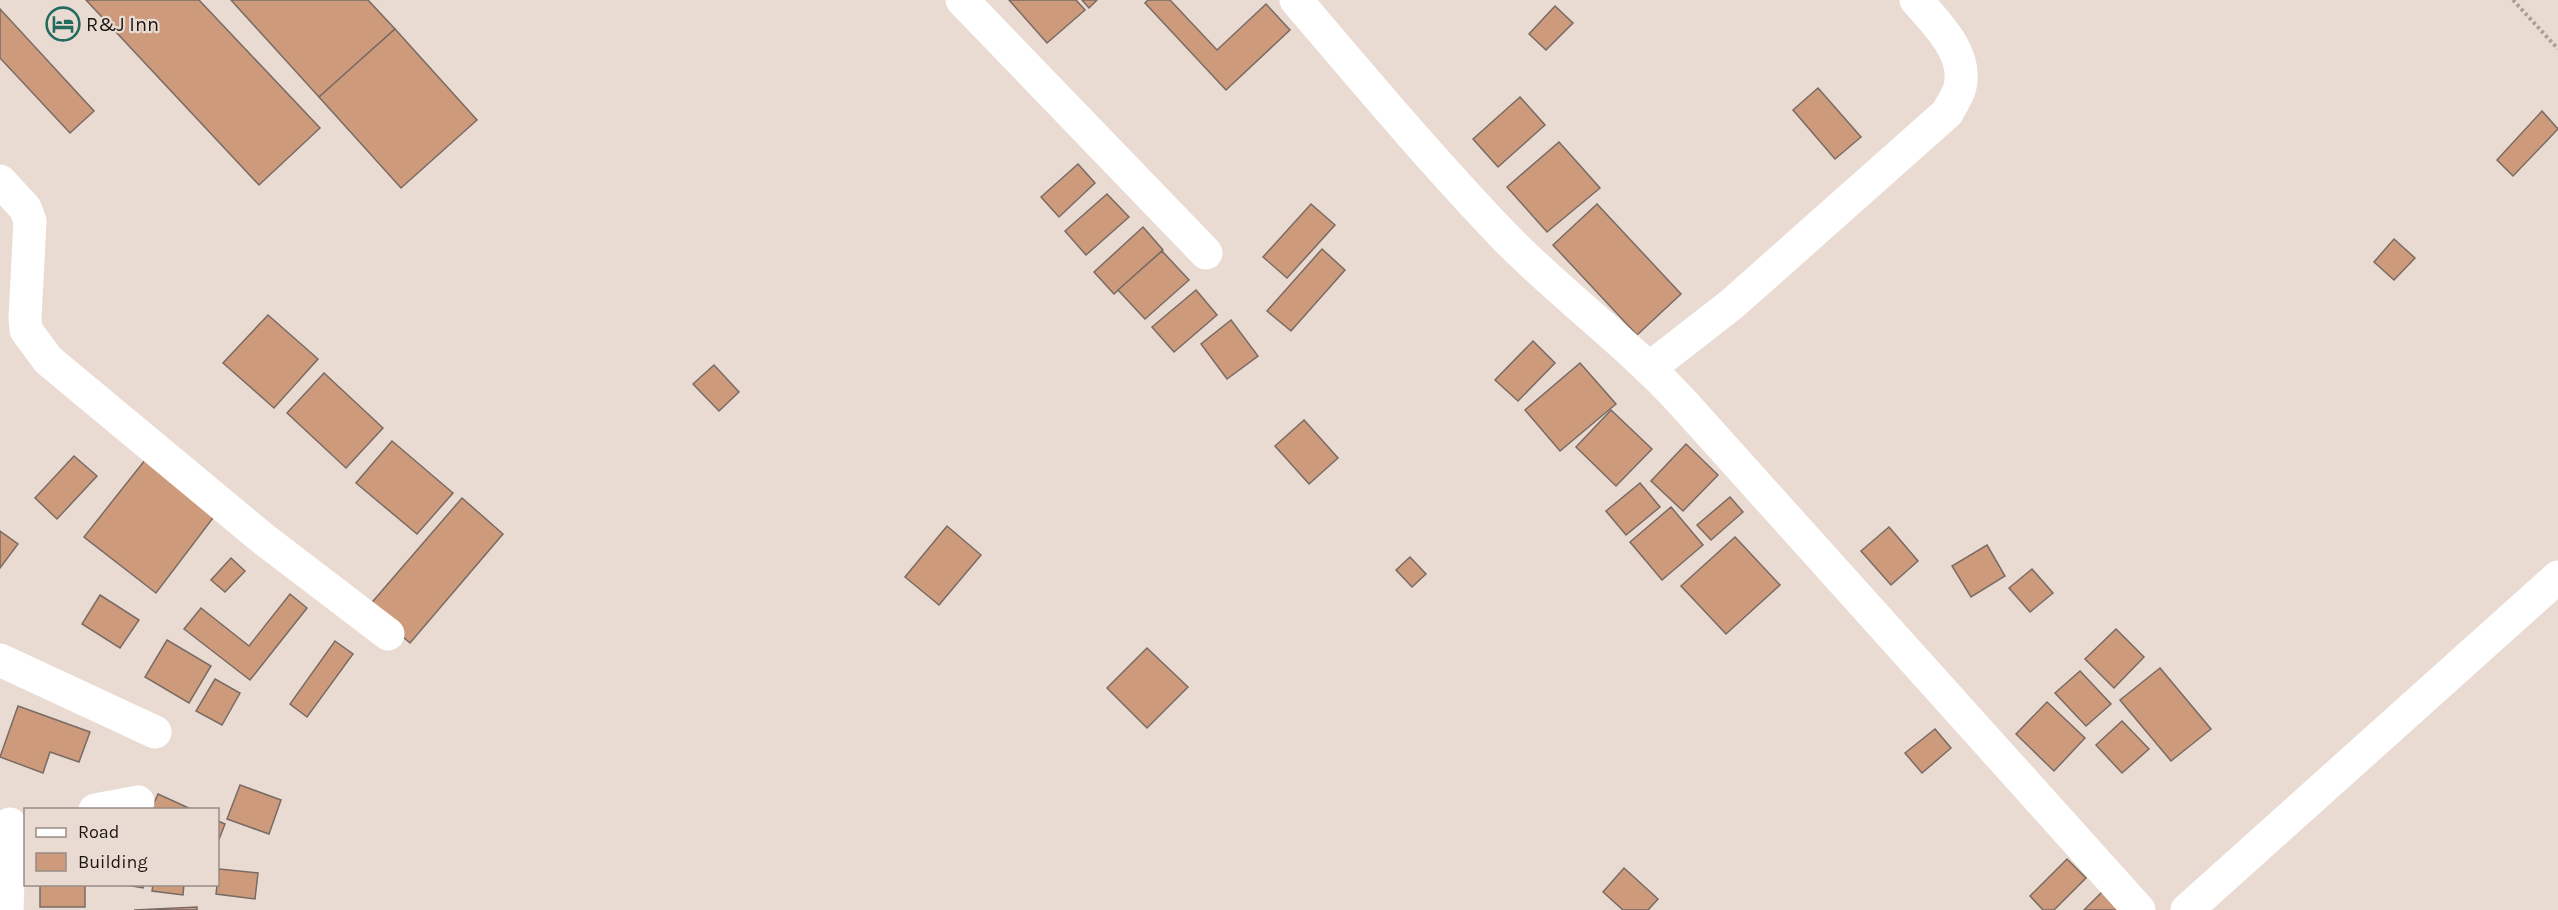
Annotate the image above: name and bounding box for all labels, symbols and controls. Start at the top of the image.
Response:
hotel icon: R&J Inn [45,6,81,42]
place label: R&J Inn [86,13,159,36]
legend [24,808,219,886]
text: Road [78,821,119,843]
text: Building [78,851,148,873]

